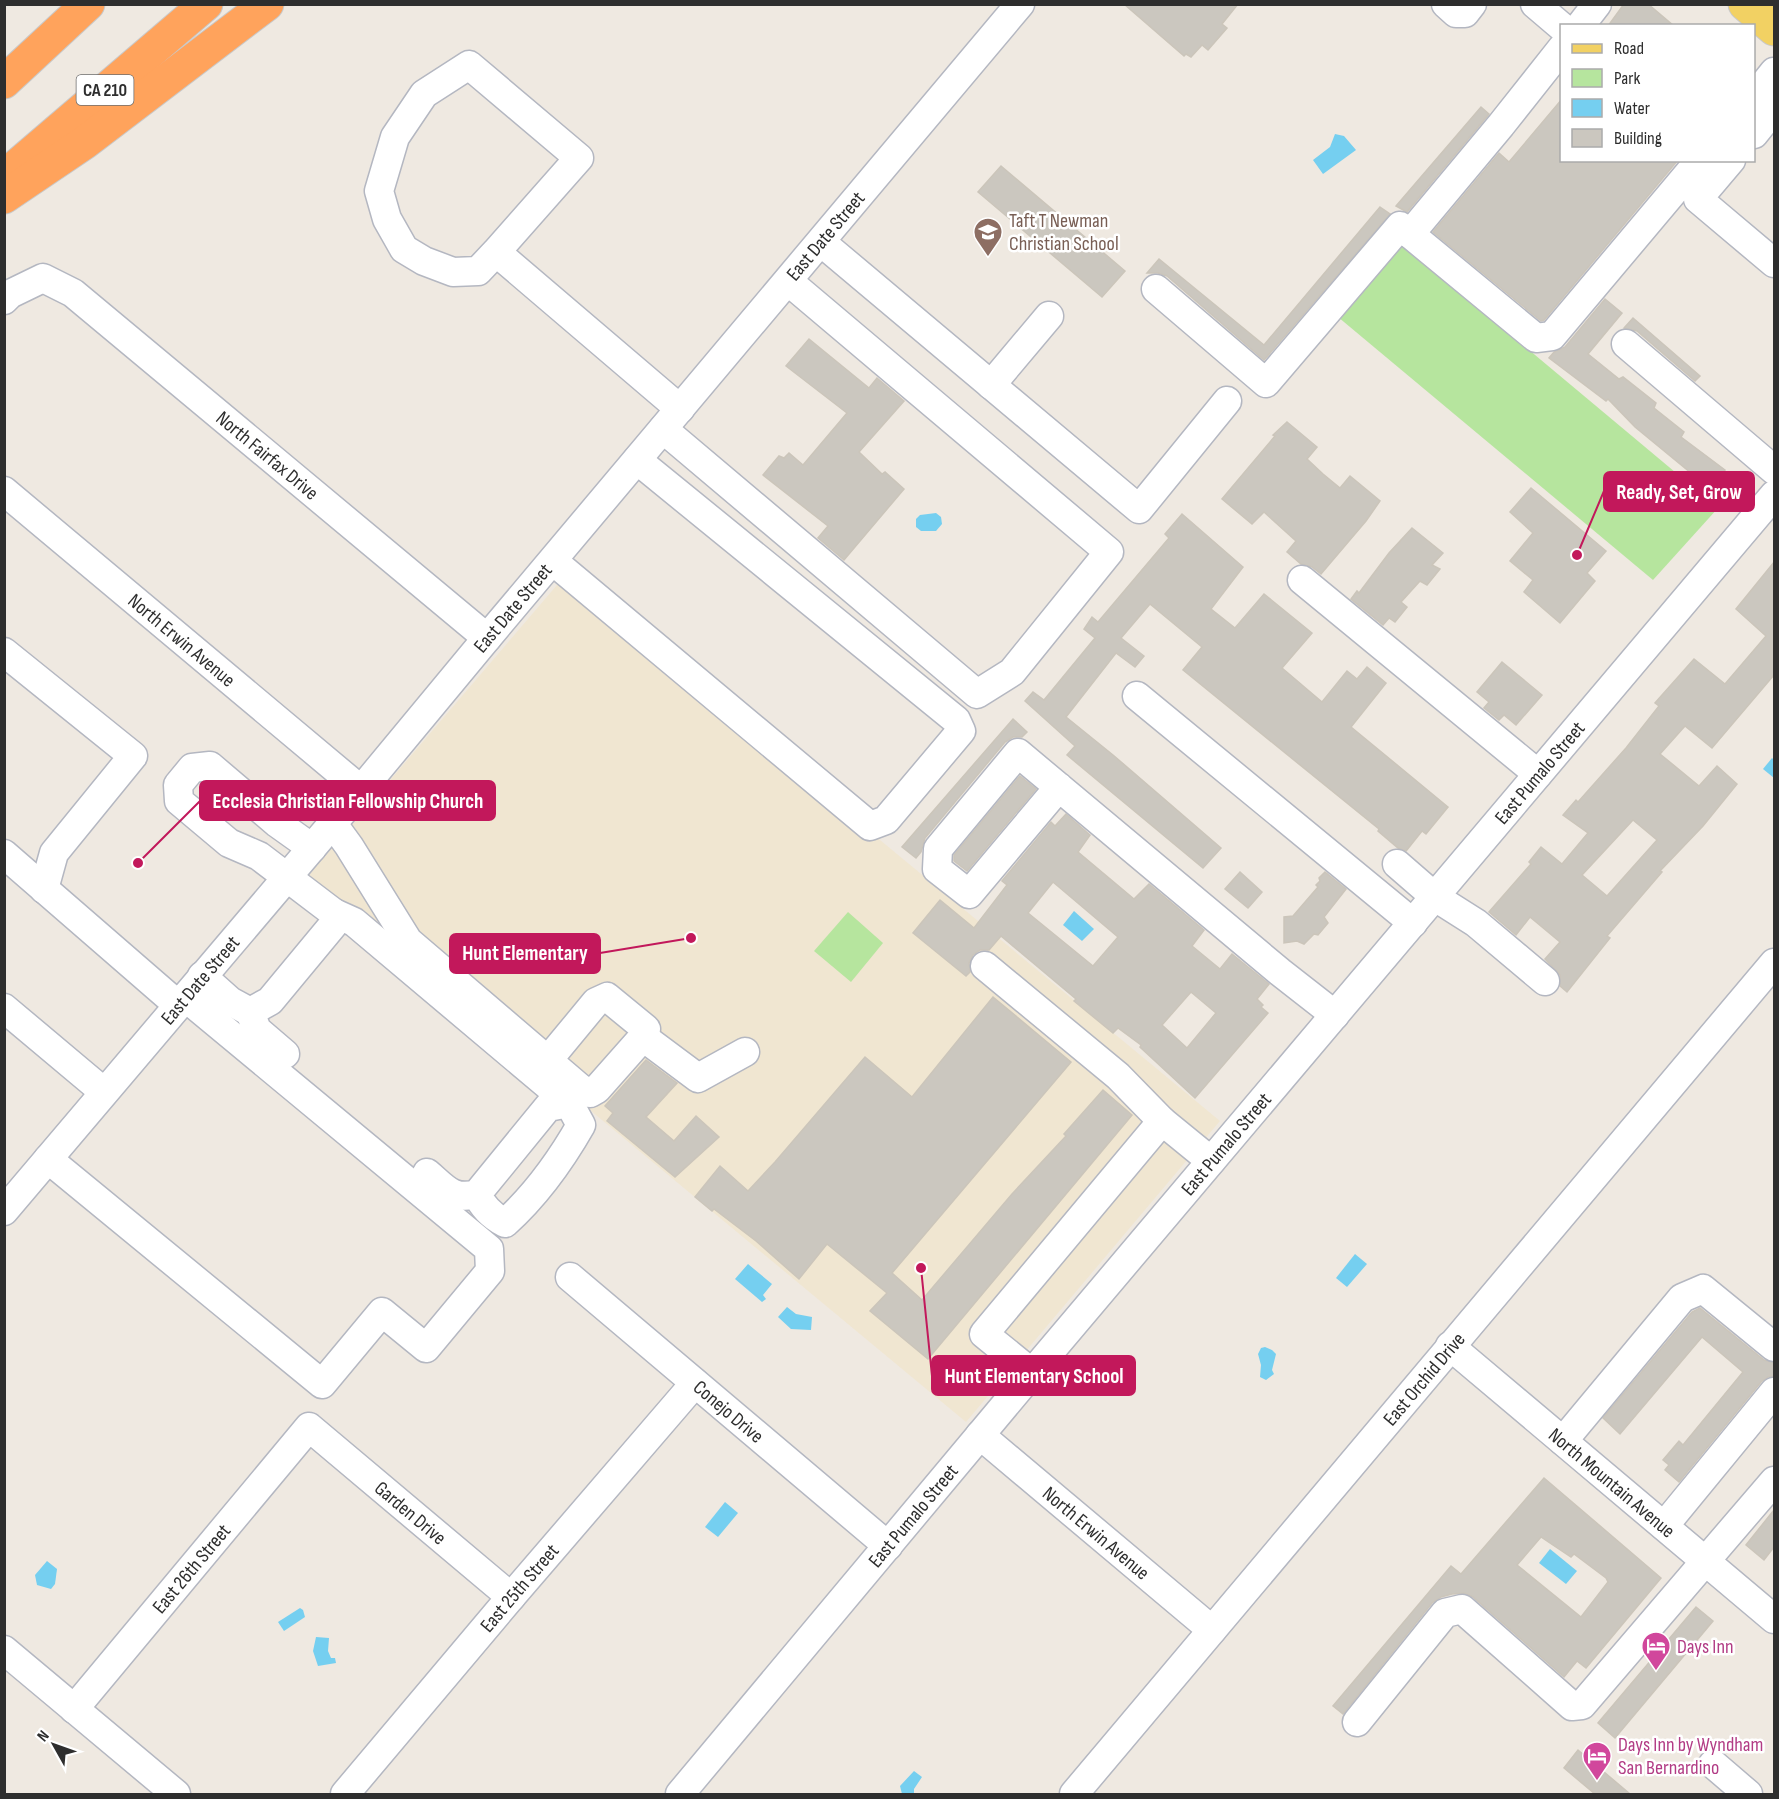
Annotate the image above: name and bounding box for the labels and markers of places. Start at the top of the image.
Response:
place label: Taft T Newman Christian School [1009,209,1119,256]
school or university icon: Taft T Newman Christian School [972,216,1004,258]
callout: Ready, Set, Grow [1604,472,1754,511]
callout: Ecclesia Christian Fellowship Church [200,781,495,820]
callout: Hunt Elementary [450,934,600,973]
callout: Hunt Elementary School [932,1356,1135,1395]
hotel icon: Days Inn [1640,1630,1672,1672]
place label: Days Inn [1677,1635,1734,1659]
place label: Days Inn by Wyndham San Bernardino [1618,1733,1763,1780]
hotel icon: Days Inn by Wyndham San Bernardino [1581,1740,1613,1782]

